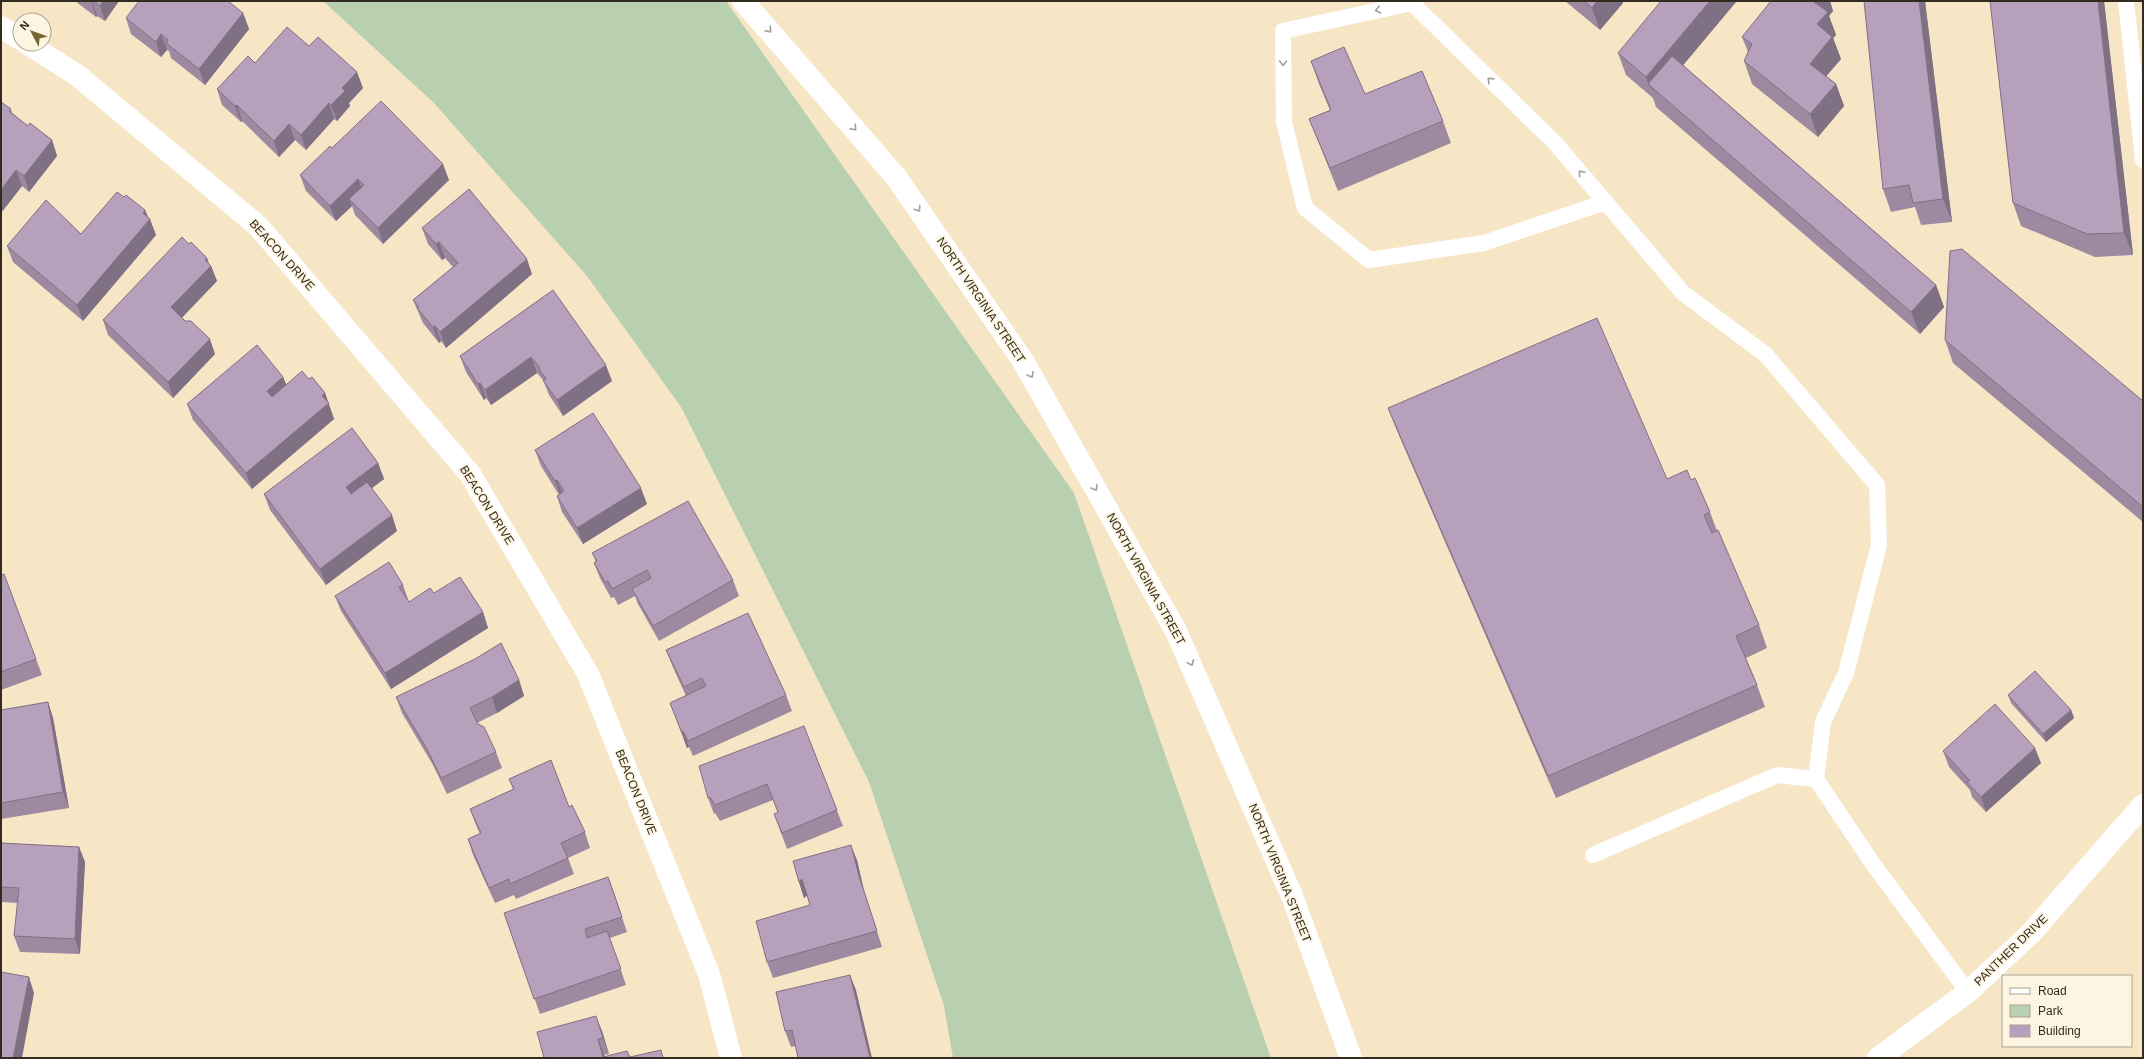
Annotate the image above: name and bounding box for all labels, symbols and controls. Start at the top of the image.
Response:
one-way arrow [1375,6,1381,14]
north arrow [12,12,52,52]
text: N [17,18,32,32]
one-way arrow [764,26,771,33]
one-way arrow [1279,60,1287,66]
one-way arrow [1487,77,1495,84]
one-way arrow [849,124,856,131]
one-way arrow [1578,170,1585,177]
one-way arrow [914,205,921,212]
street label: BEACON DRIVE [246,217,318,293]
street label: NORTH VIRGINIA STREET [934,235,1029,366]
one-way arrow [1026,371,1033,378]
street label: BEACON DRIVE [457,463,517,547]
one-way arrow [1090,484,1097,491]
street label: NORTH VIRGINIA STREET [1104,511,1188,648]
one-way arrow [1186,660,1194,667]
street label: BEACON DRIVE [613,747,659,837]
street label: NORTH VIRGINIA STREET [1246,802,1315,945]
street label: PANTHER DRIVE [1971,911,2051,989]
legend [2002,975,2132,1047]
text: Road [2038,984,2067,998]
text: Park [2038,1004,2064,1018]
text: Building [2038,1024,2081,1038]

